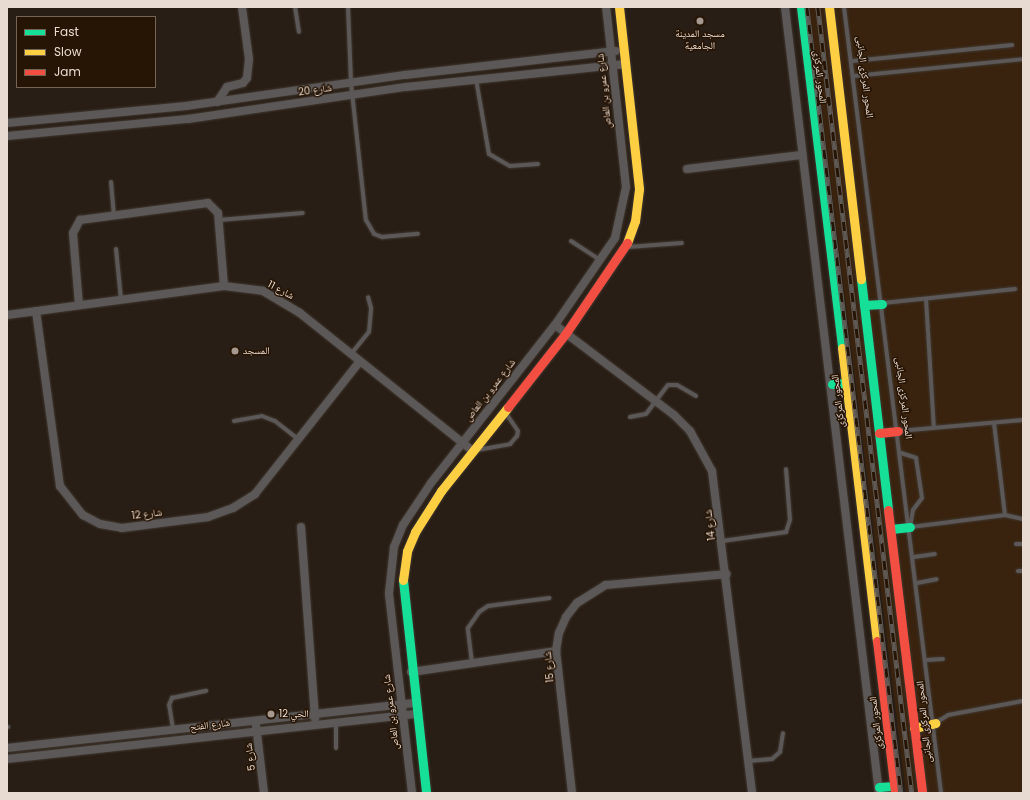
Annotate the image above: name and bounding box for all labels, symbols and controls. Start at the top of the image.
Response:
legend [16,16,156,88]
marker: مسجد المدينة الجامعية [695,16,705,26]
text: Fast [54,23,79,40]
place label: مسجد المدينة الجامعية [675,27,725,50]
street label: المحور المركزى الجانبى [854,35,876,119]
text: Slow [54,43,82,60]
street label: المحور المركزى [811,50,829,104]
street label: شارع عمرو بن العاص [594,53,614,129]
text: Jam [54,63,81,80]
street label: شارع 20 [297,82,333,98]
street label: شارع 11 [266,278,296,302]
place label: المسجد [243,345,270,357]
marker: المسجد [230,346,240,356]
street label: شارع عمرو بن العاص [462,356,518,424]
street label: المحور المركزى الجانبى [893,356,915,440]
street label: المحور المركزى [829,374,847,428]
street label: شارع 12 [131,506,163,522]
street label: شارع 14 [702,509,718,541]
street label: شارع 15 [542,651,556,683]
street label: شارع عمرو بن العاص [380,674,402,750]
street label: المحور المركزى الجانبى [914,680,934,764]
street label: المحور المركزى [867,696,885,750]
place label: الحي 12 [279,708,309,720]
marker: الحي 12 [266,709,276,719]
street label: شارع الفتح [189,717,231,733]
street label: شارع 5 [242,742,258,772]

